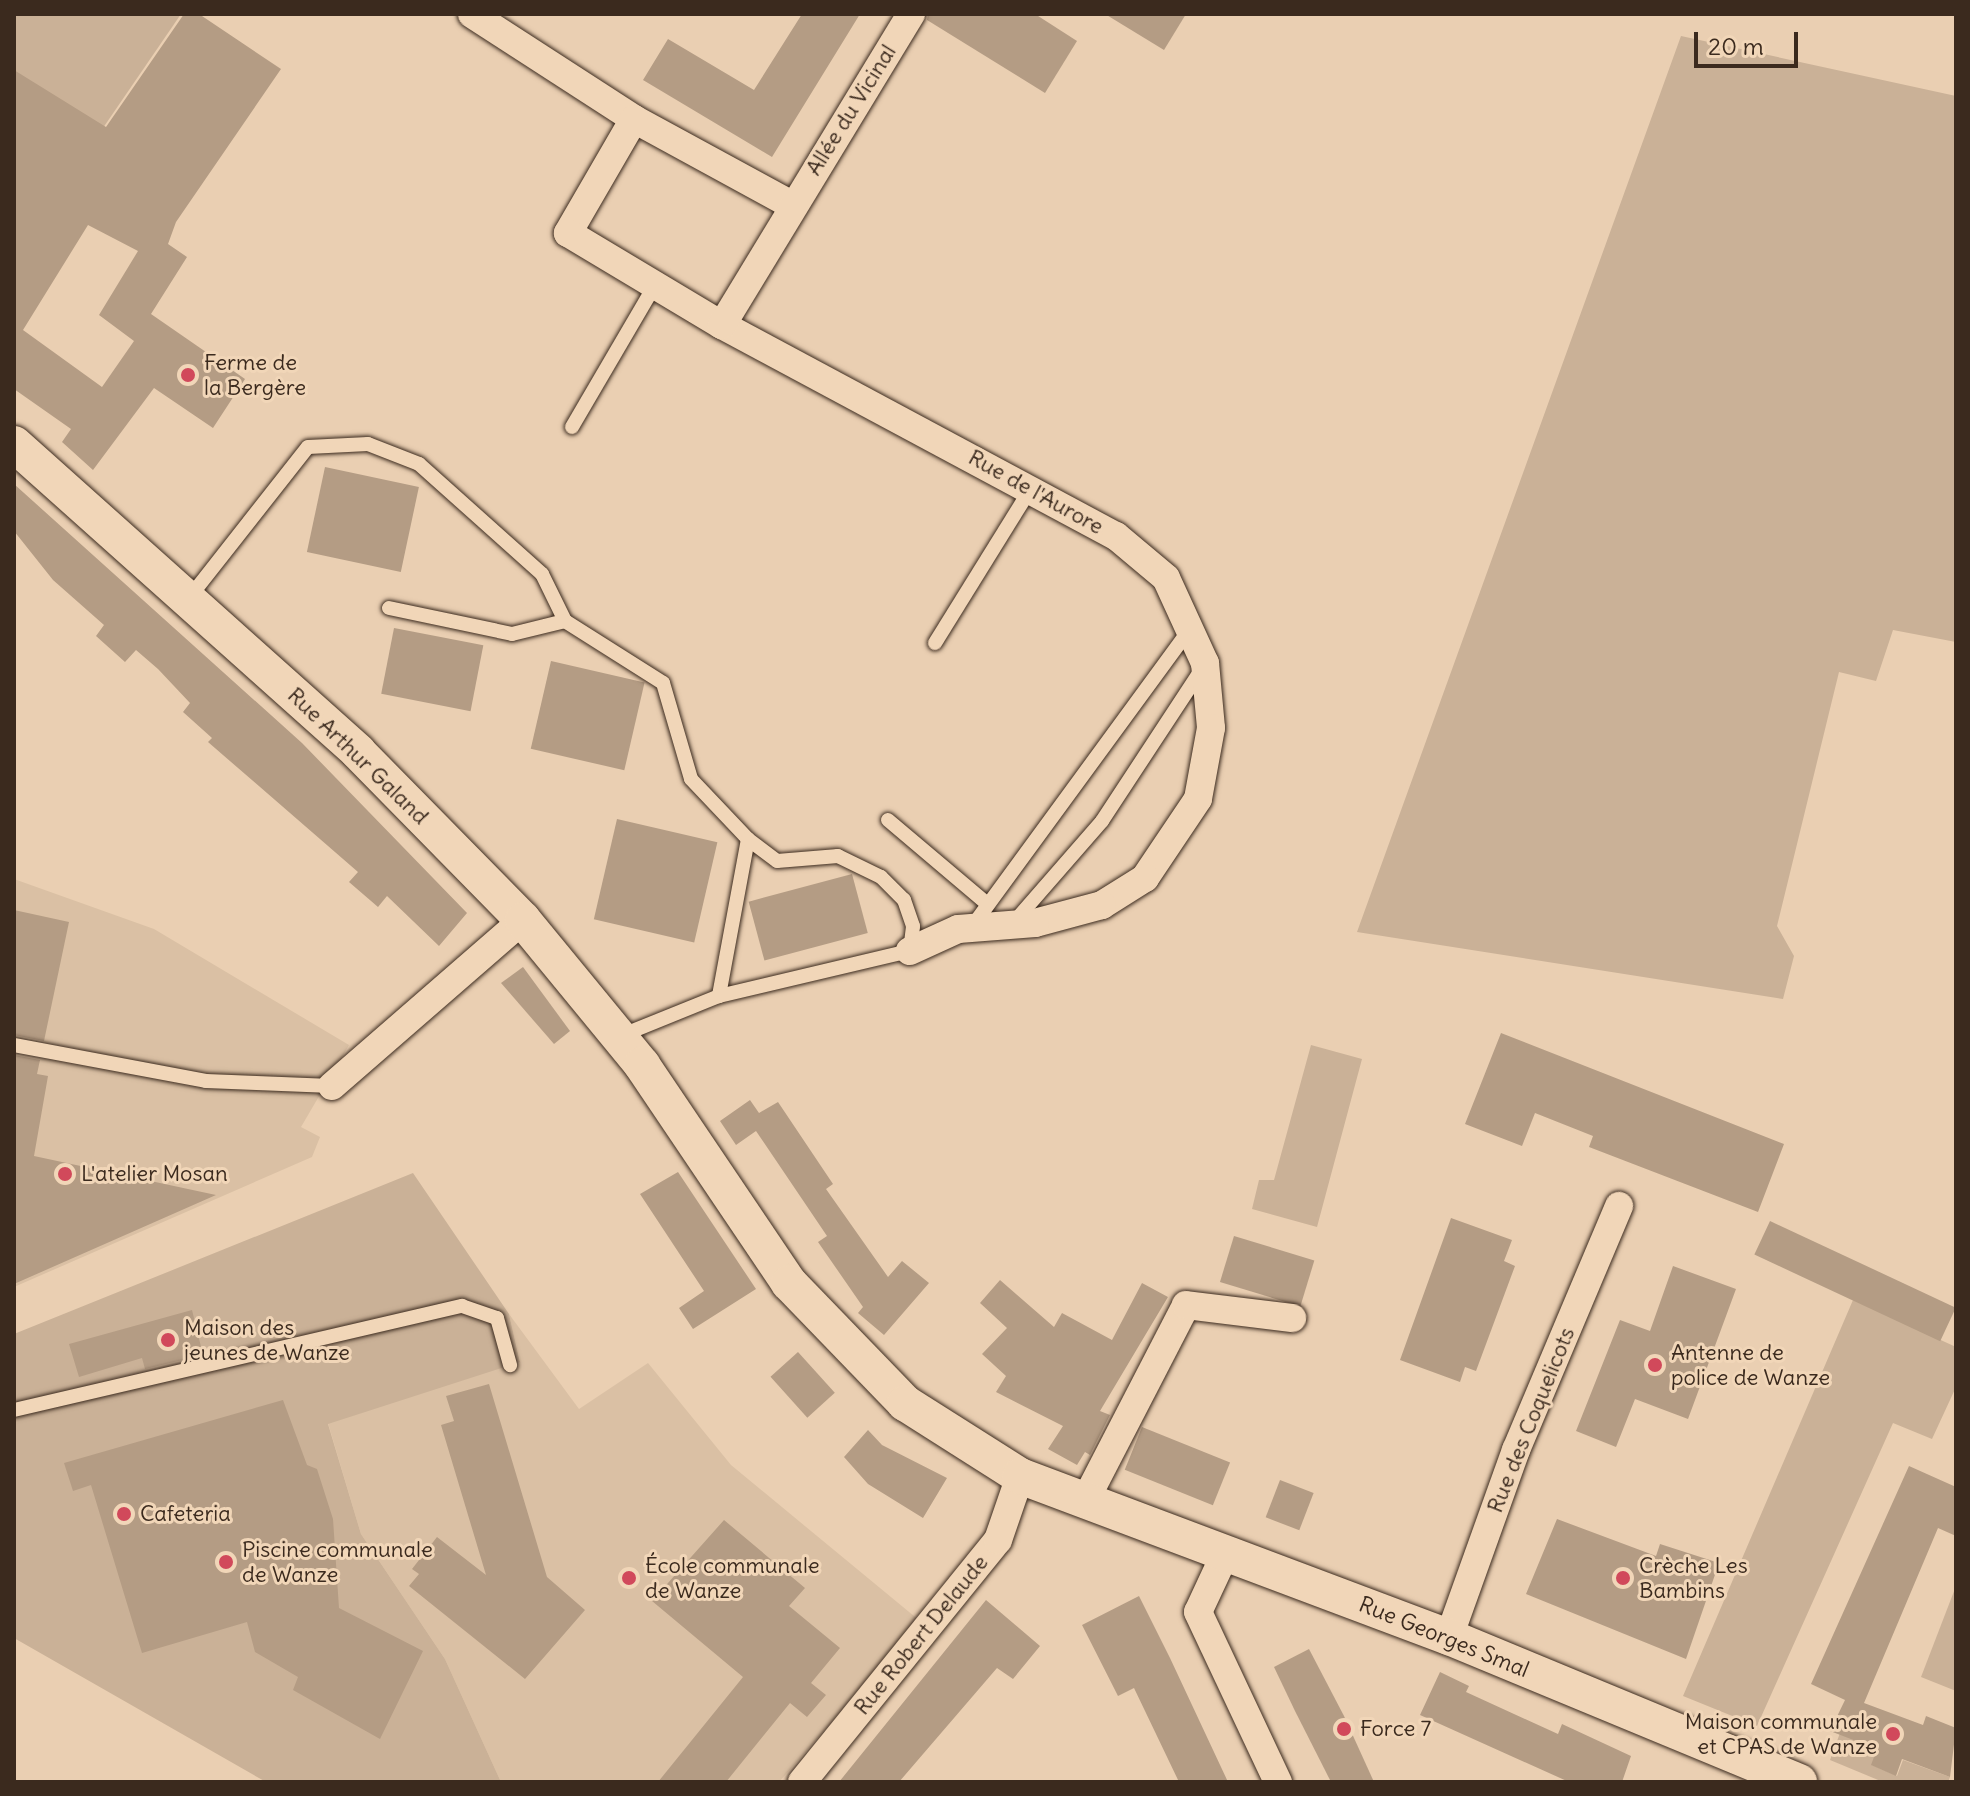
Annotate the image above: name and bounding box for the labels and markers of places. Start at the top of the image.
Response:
place label: Ferme de la Bergère [204,349,306,400]
marker: Ferme de la Bergère [179,366,197,384]
place label: L'atelier Mosan [81,1161,228,1187]
marker: L'atelier Mosan [56,1165,74,1183]
place label: Maison des jeunes de Wanze [184,1314,350,1366]
marker: Maison des jeunes de Wanze [159,1331,177,1349]
place label: Antenne de police de Wanze [1671,1339,1830,1390]
marker: Antenne de police de Wanze [1646,1356,1664,1374]
place label: Cafeteria [140,1501,231,1527]
marker: Cafeteria [115,1505,133,1523]
place label: Piscine communale de Wanze [242,1536,433,1588]
place label: École communale de Wanze [645,1552,820,1604]
place label: Crèche Les Bambins [1639,1552,1748,1604]
marker: Piscine communale de Wanze [217,1553,235,1571]
marker: École communale de Wanze [620,1569,638,1587]
marker: Crèche Les Bambins [1614,1569,1632,1587]
place label: Maison communale et CPAS de Wanze [1685,1708,1877,1760]
place label: Force 7 [1360,1716,1431,1742]
marker: Force 7 [1335,1720,1353,1738]
marker: Maison communale et CPAS de Wanze [1884,1725,1902,1743]

